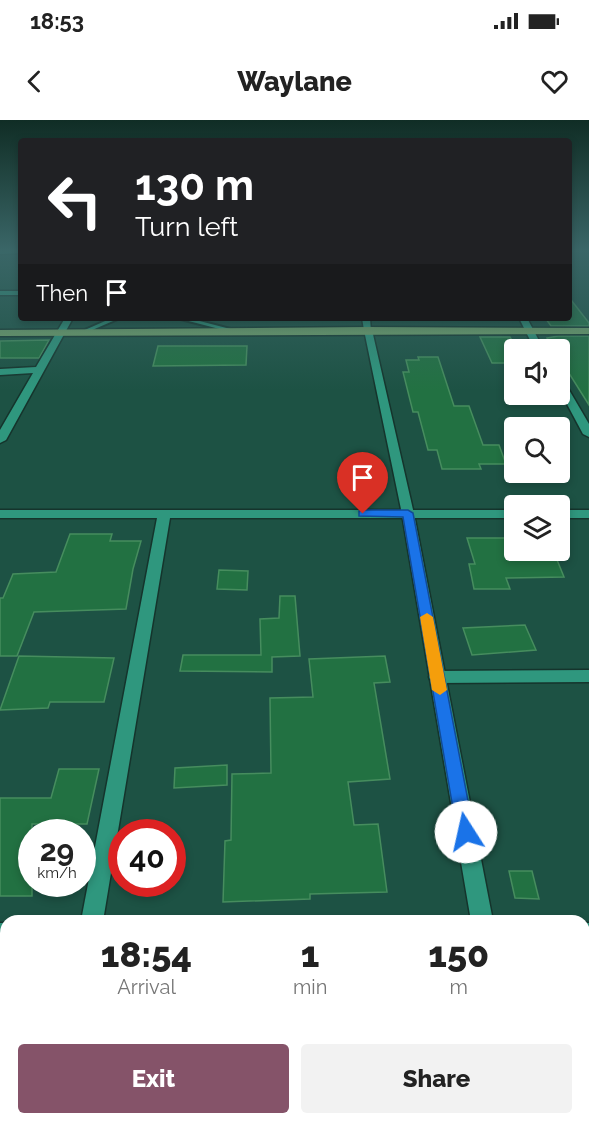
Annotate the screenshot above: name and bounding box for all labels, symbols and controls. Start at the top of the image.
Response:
text: 18:53 [30,8,84,34]
icon: back [18,65,51,98]
icon: heart [538,65,571,98]
text: Waylane [237,66,352,97]
text: 130 m [135,161,254,210]
icon: left [36,162,114,240]
text: Turn left [135,211,238,242]
icon: arrive [100,276,133,309]
text: Then [36,280,88,306]
map controls [504,339,570,561]
button: sound [504,339,570,405]
button: search [504,417,570,483]
pin [337,452,388,514]
icon: arrive [346,461,379,494]
button: layers [504,495,570,561]
position arrow [434,800,498,864]
speed limit sign: 40 [108,819,186,897]
text: 29 [40,833,74,868]
text: km/h [37,864,77,882]
text: 18:54 [101,933,192,975]
text: 1 [301,933,320,975]
text: 150 [428,933,489,975]
text: Arrival [117,975,176,999]
text: min [293,975,327,999]
text: m [449,975,468,999]
button: Exit [18,1044,289,1113]
button: Share [301,1044,572,1113]

